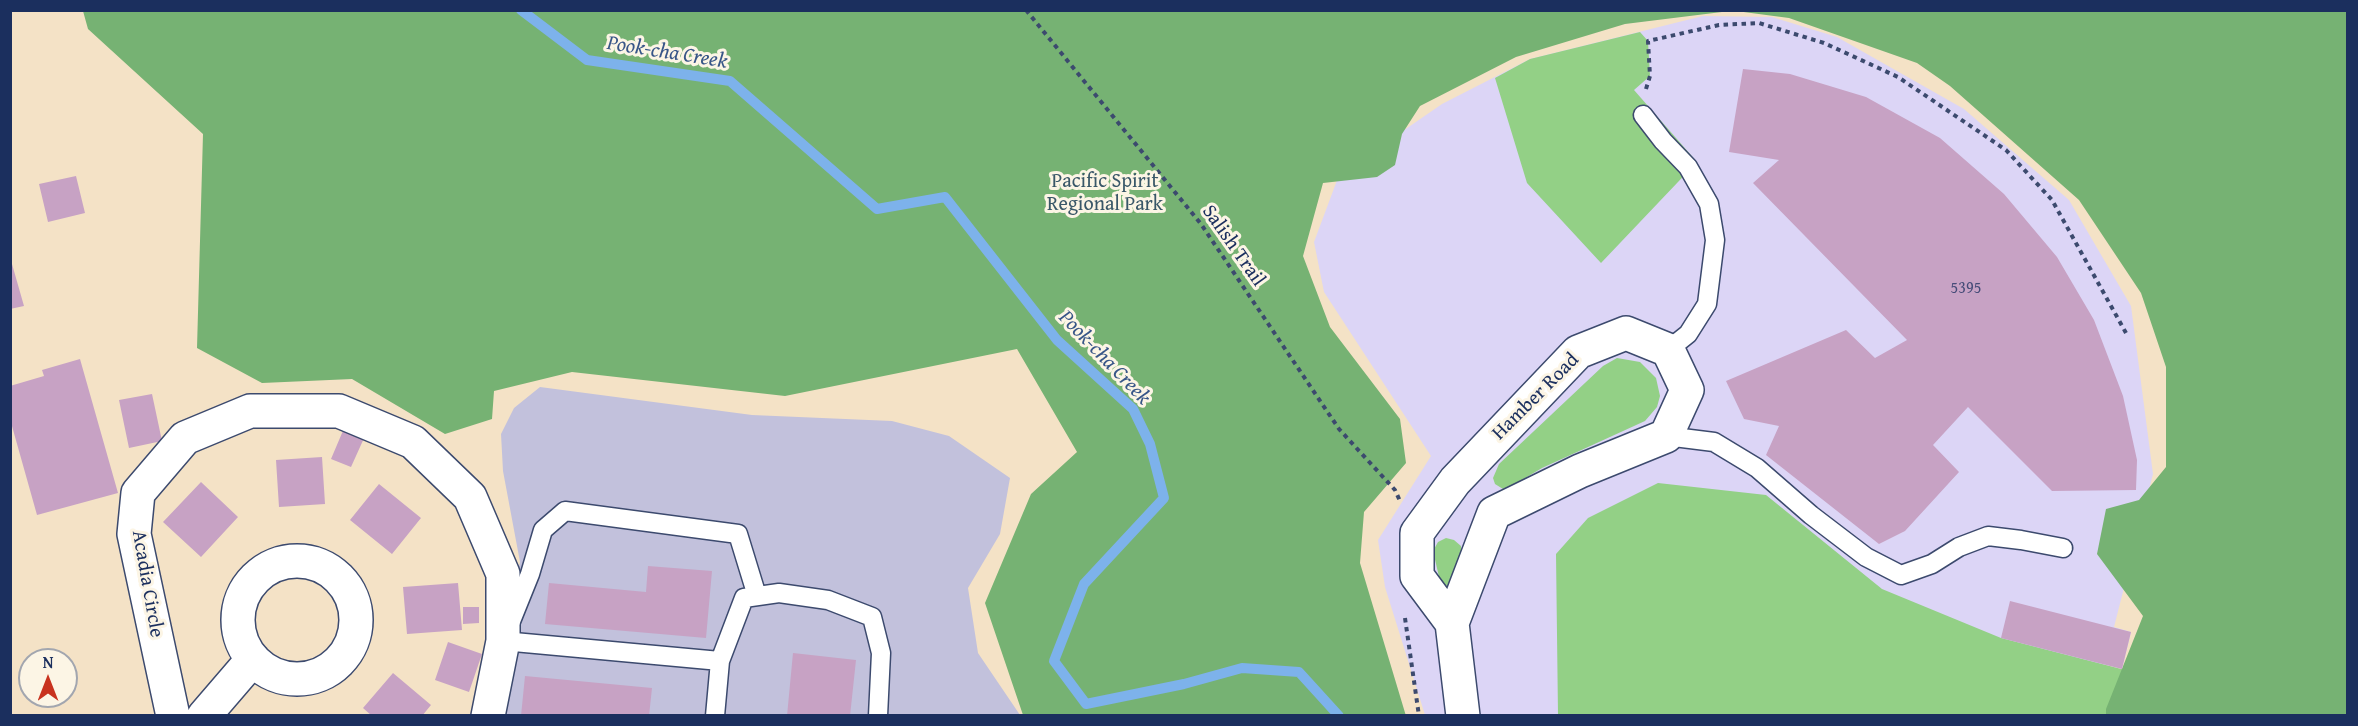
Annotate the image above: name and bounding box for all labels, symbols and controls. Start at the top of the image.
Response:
water label: Pook-cha Creek [605,31,729,75]
park label: Pacific Spirit Regional Park [1047,170,1163,217]
street label: Salish Trail [1196,201,1270,291]
house number: 5395 [1951,279,1981,299]
water label: Pook-cha Creek [1053,306,1155,410]
street label: Hamber Road [1487,348,1585,446]
street label: Acadia Circle [126,528,168,640]
north arrow [18,648,78,708]
text: N [43,650,53,674]

